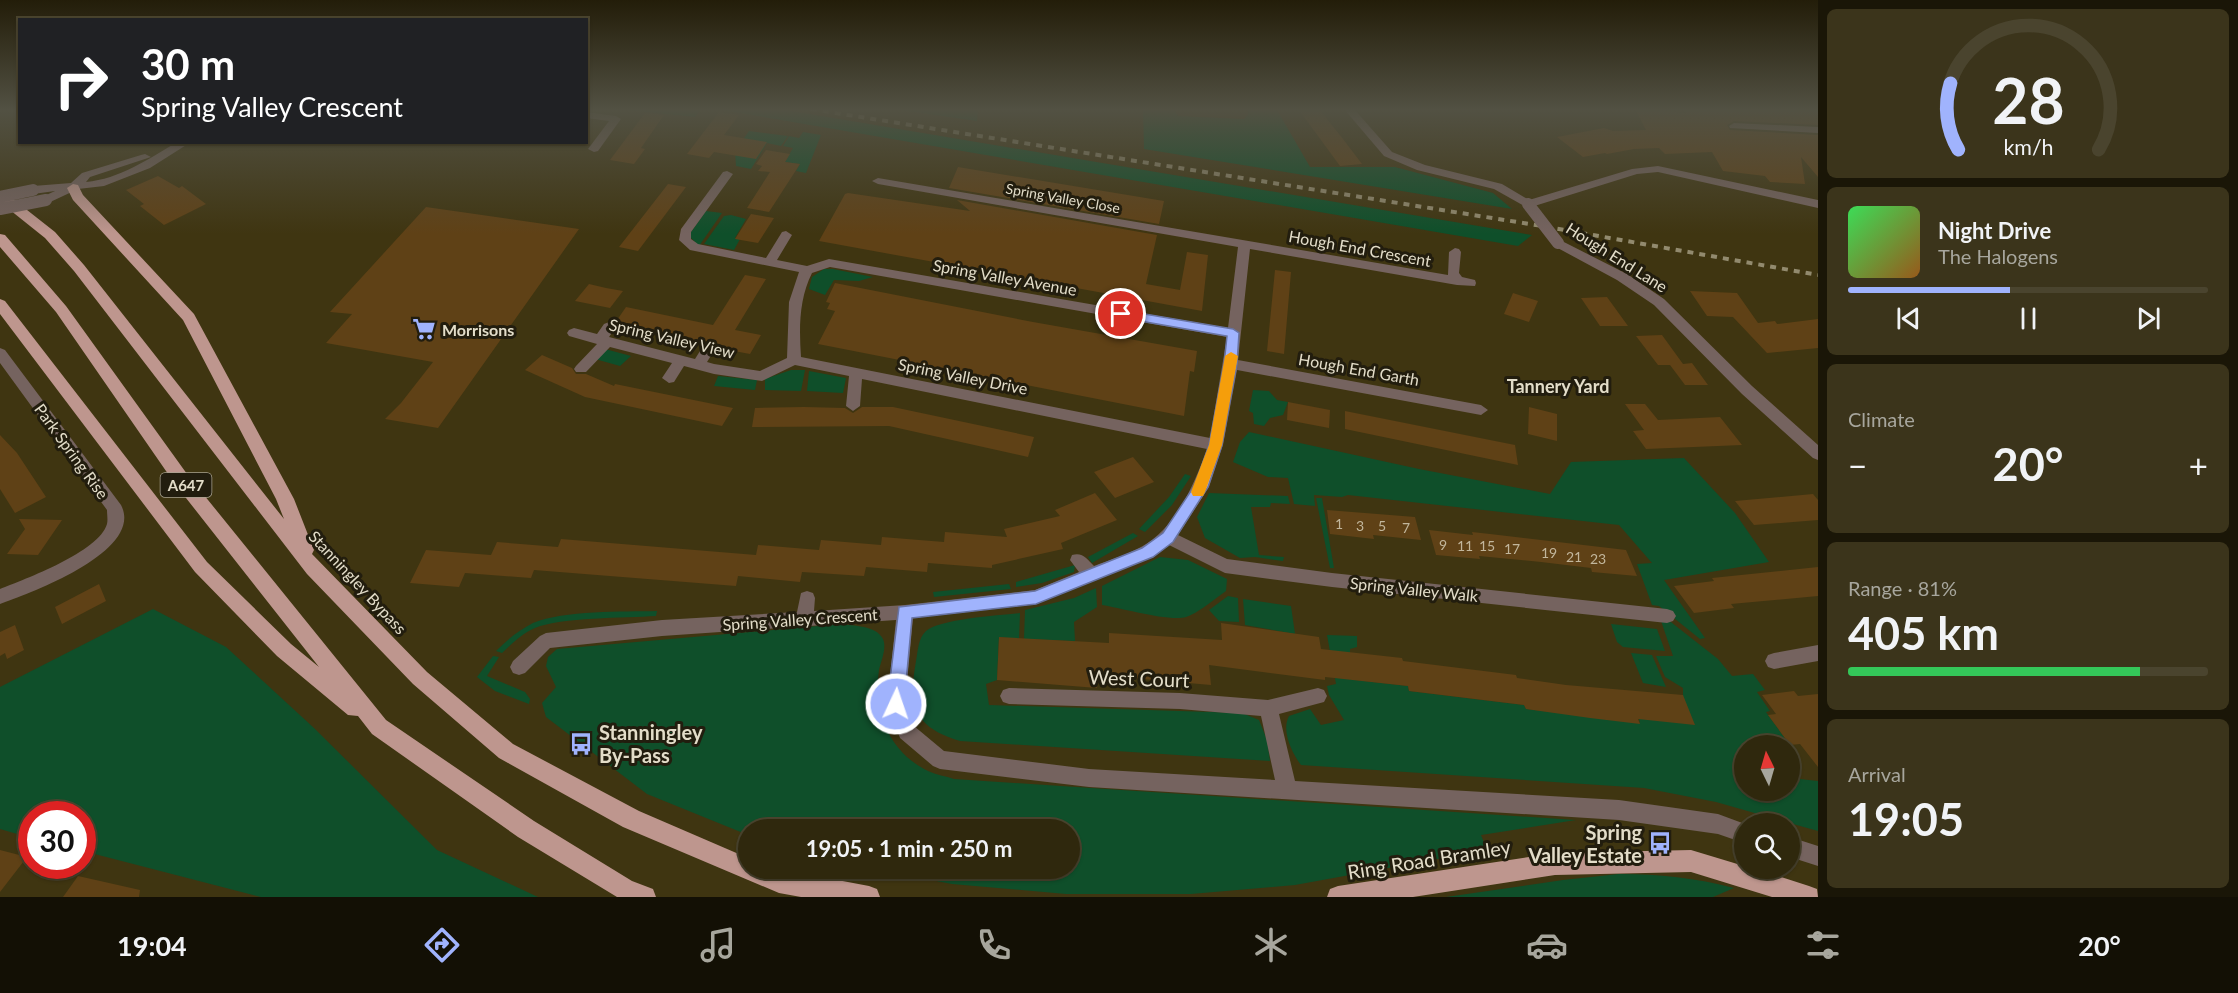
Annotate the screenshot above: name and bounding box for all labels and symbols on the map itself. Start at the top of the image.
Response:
street label: Spring Valley Close [1005,180,1121,216]
street label: Hough End Lane [1563,218,1671,296]
street label: Hough End Crescent [1287,226,1433,270]
street label: Spring Valley Avenue [932,255,1078,299]
pin [1095,288,1146,339]
street label: Spring Valley View [607,314,737,362]
supermarket icon: Morrisons [411,316,437,342]
place label: Morrisons [442,320,514,339]
street label: Hough End Garth [1297,349,1421,389]
street label: Spring Valley Drive [897,354,1029,398]
district label: Tannery Yard [1507,375,1609,397]
street label: Park Spring Rise [31,400,113,502]
road number: A647 [160,473,212,497]
house number: 1 [1335,515,1343,532]
house number: 3 [1356,517,1364,534]
house number: 5 [1378,517,1386,534]
house number: 7 [1402,519,1410,536]
street label: Stanningley Bypass [305,526,411,638]
house number: 9 [1439,536,1447,553]
house number: 11 [1457,537,1473,554]
house number: 15 [1479,537,1495,554]
house number: 17 [1504,540,1520,557]
house number: 19 [1541,544,1557,561]
house number: 21 [1566,548,1582,565]
house number: 23 [1590,550,1606,567]
street label: Spring Valley Walk [1349,573,1480,605]
street label: Spring Valley Crescent [722,604,878,634]
street label: West Court [1088,664,1190,692]
position arrow [864,672,928,736]
place label: Stanningley By-Pass [599,720,703,767]
bus stop icon: Stanningley By-Pass [568,731,594,757]
north arrow [1734,735,1800,801]
speed limit sign: 30 [18,801,96,879]
place label: Spring Valley Estate [1528,820,1642,867]
bus stop icon: Spring Valley Estate [1647,830,1673,856]
street label: Ring Road Bramley [1346,834,1513,884]

